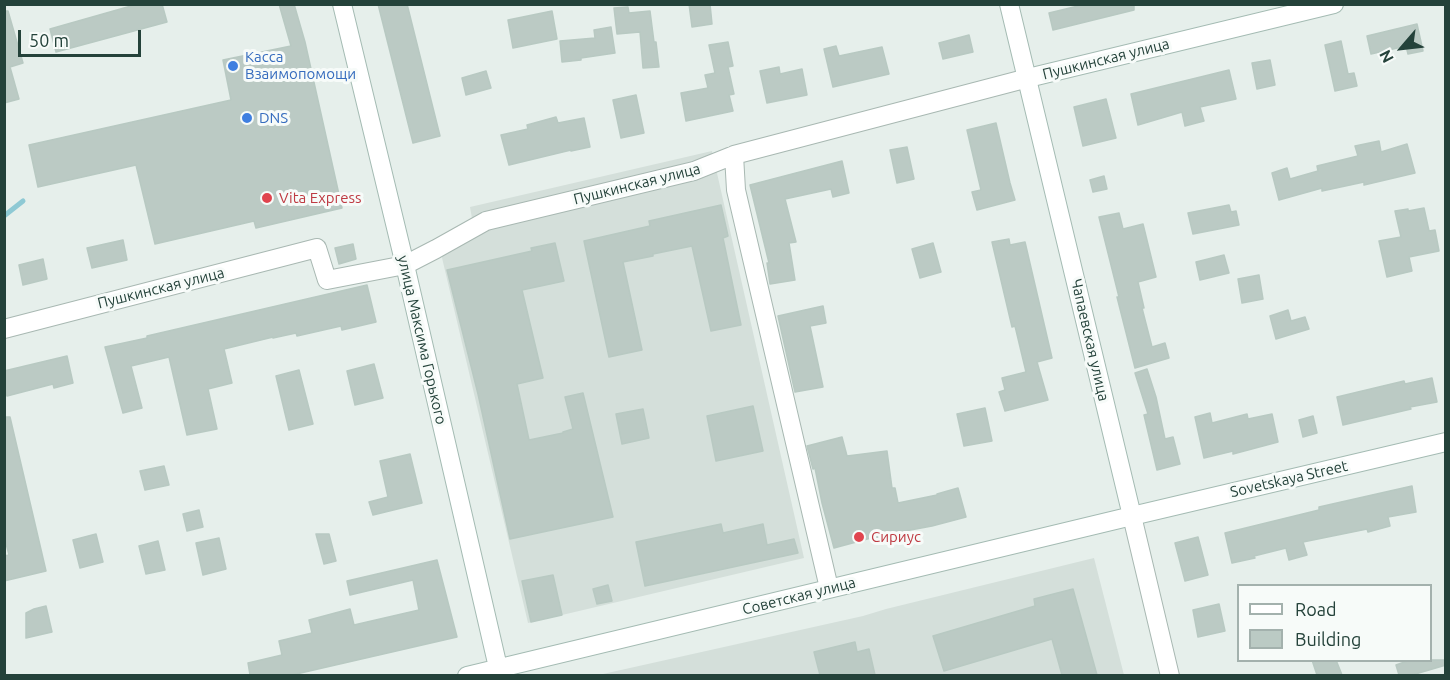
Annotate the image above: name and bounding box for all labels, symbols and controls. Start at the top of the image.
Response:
scale bar [21,18,144,56]
north arrow [1372,18,1432,78]
text: 50 m [29,30,69,50]
street label: Пушкинская улица [1041,35,1171,83]
text: N [1375,47,1397,66]
place label: Касса Взаимопомощи [245,48,356,83]
marker: Касса Взаимопомощи [226,59,240,73]
place label: DNS [259,109,288,127]
marker: DNS [240,111,254,125]
street label: Пушкинская улица [572,160,702,208]
place label: Vita Express [279,189,362,207]
marker: Vita Express [260,191,274,205]
street label: улица Максима Горького [394,254,450,426]
street label: Пушкинская улица [96,264,226,312]
street label: Чапаевская улица [1067,277,1113,403]
street label: Sovetskaya Street [1228,457,1350,501]
place label: Сириус [871,528,921,546]
marker: Сириус [852,530,866,544]
street label: Советская улица [740,573,858,619]
legend [1237,584,1432,662]
text: Road [1295,599,1337,619]
text: Building [1295,629,1361,649]

